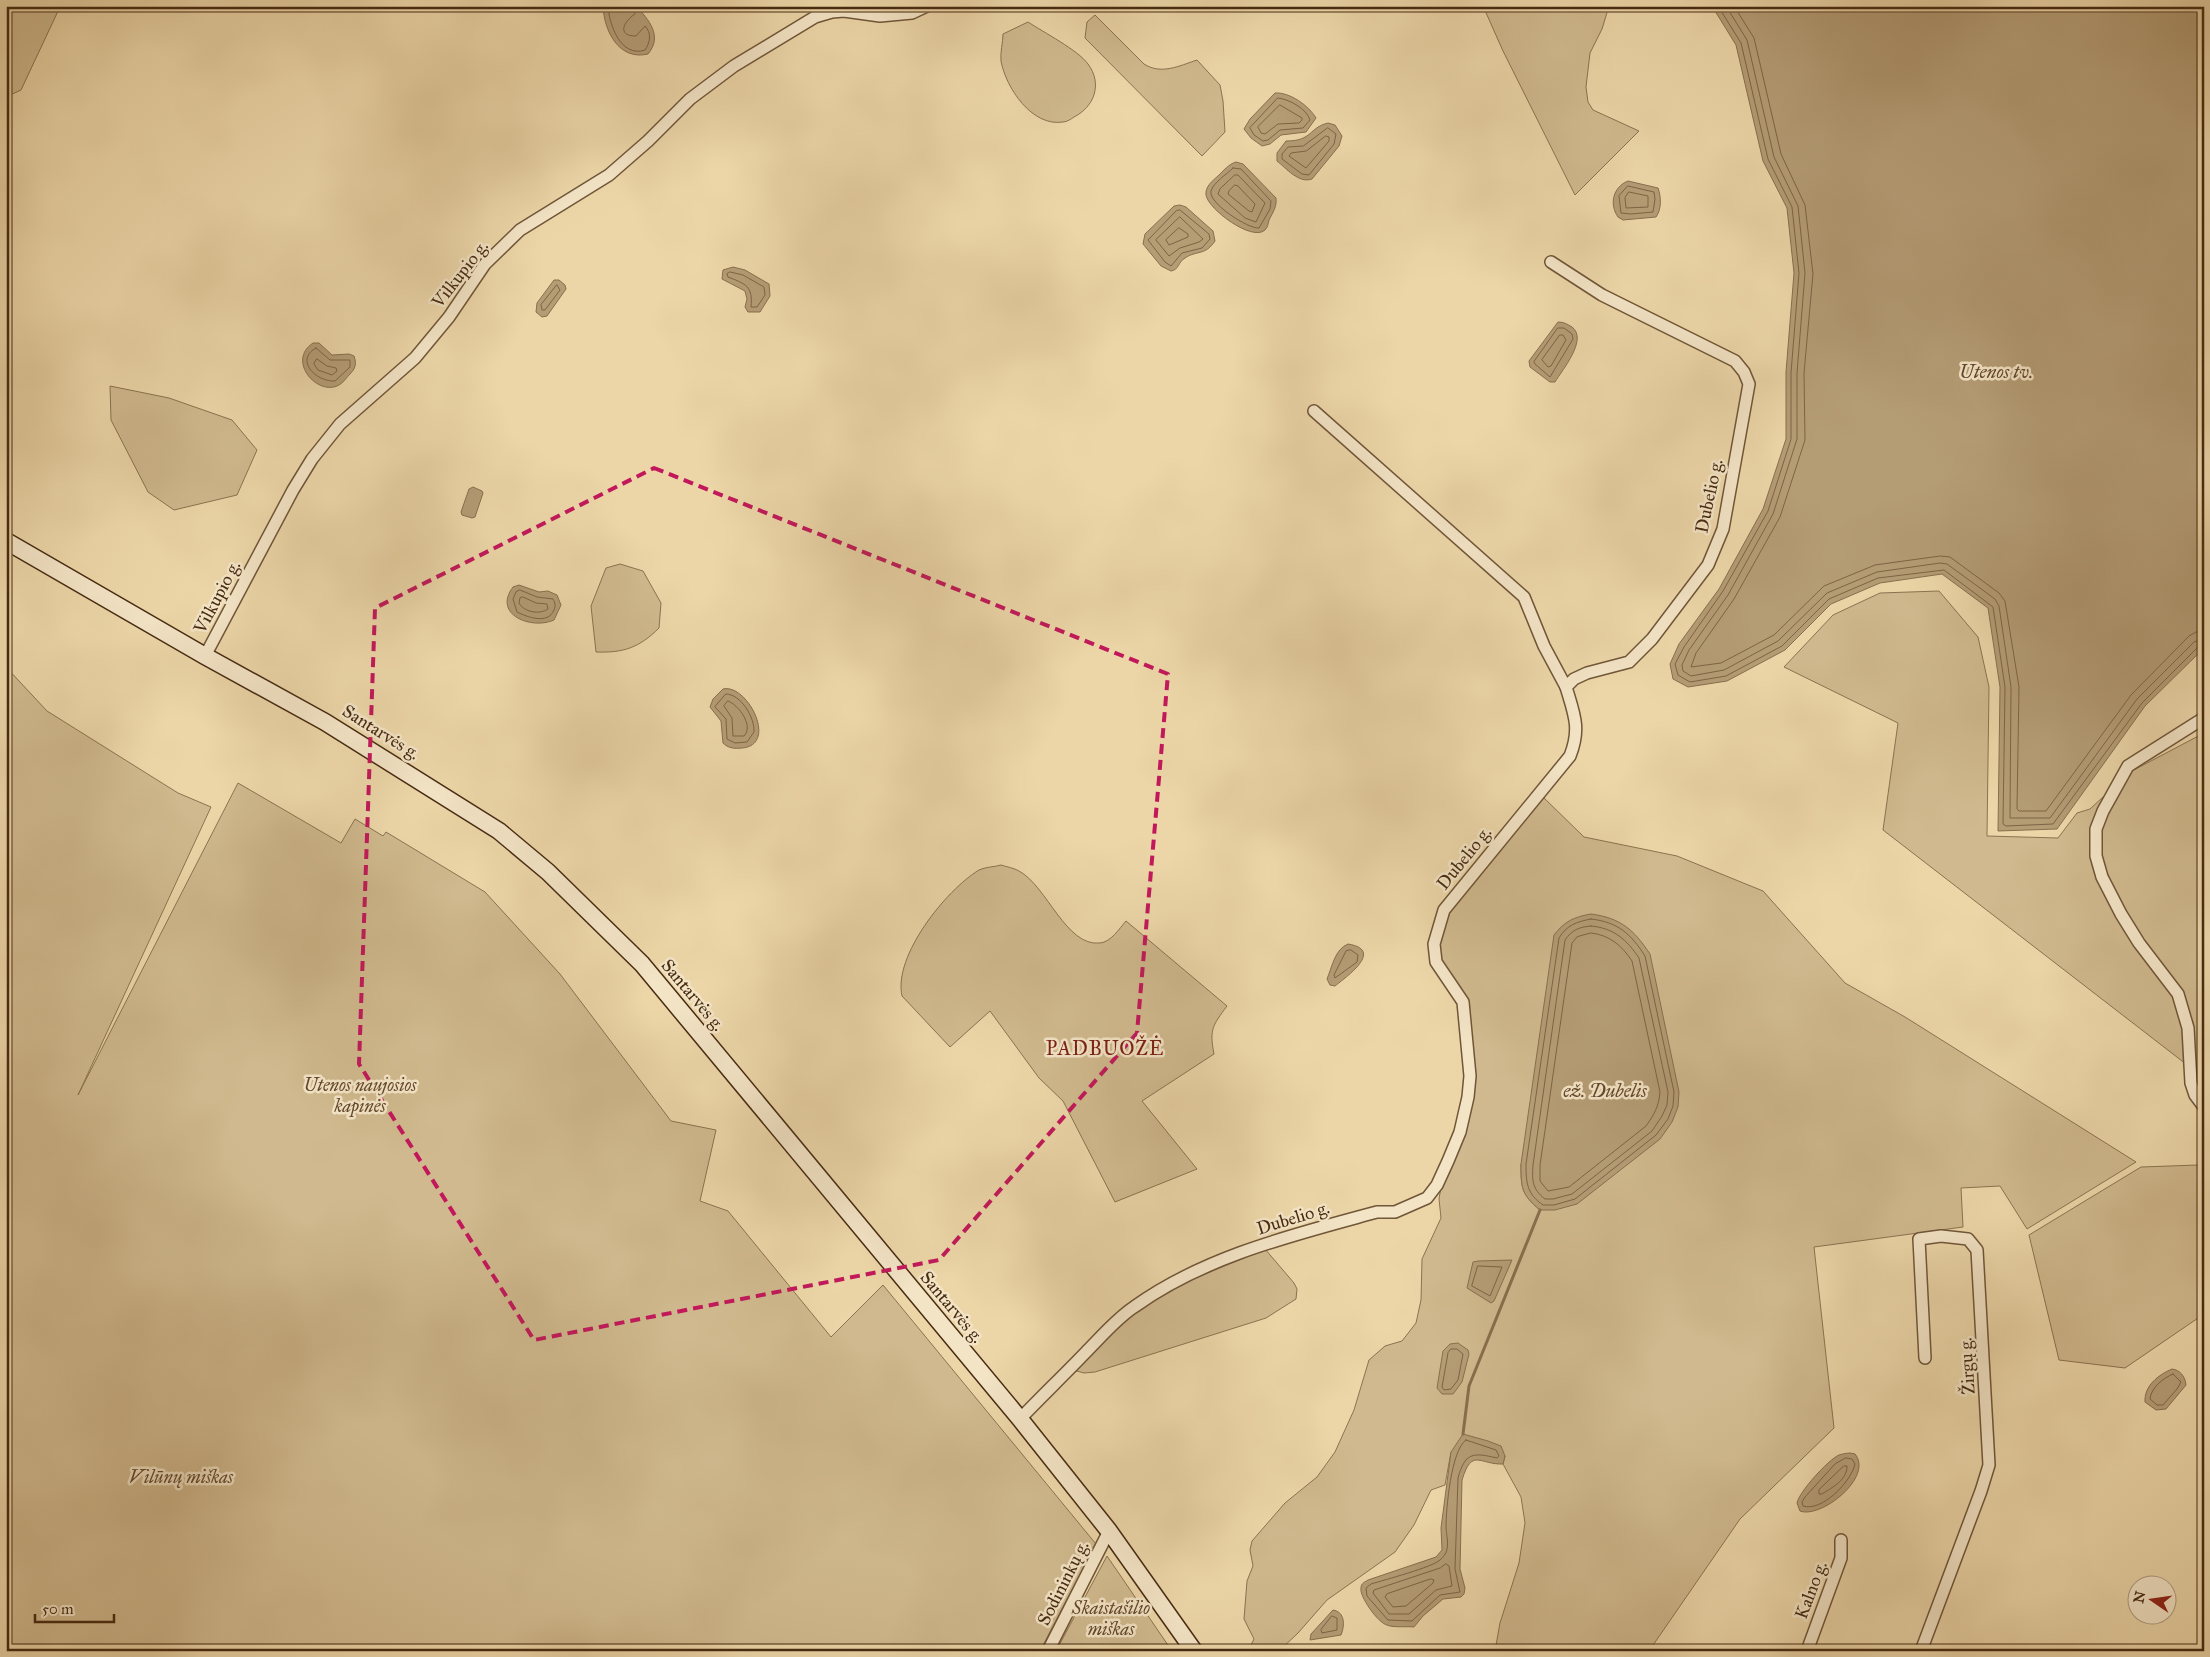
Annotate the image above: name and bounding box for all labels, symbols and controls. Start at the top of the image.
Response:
street label: Vilkupio g. [426,236,494,313]
water label: Utenos tv. [1959,360,2033,383]
street label: Dubelio g. [1690,457,1729,535]
street label: Vilkupio g. [188,557,246,639]
street label: Santarvės g. [338,700,424,765]
street label: Dubelio g. [1432,822,1497,895]
street label: Santarvės g. [656,955,729,1036]
district label: PADBUOŽĖ [1046,1034,1164,1060]
park label: Utenos naujosios kapinės [304,1074,417,1118]
water label: ež. Dubelis [1563,1079,1647,1102]
street label: Dubelio g. [1254,1197,1332,1240]
street label: Santarvės g. [915,1267,988,1348]
street label: Žirgų g. [1953,1337,1980,1395]
park label: Vilūnų miškas [129,1466,234,1488]
street label: Sodininkų g. [1032,1537,1095,1629]
street label: Kalno g. [1790,1558,1833,1622]
north arrow [2128,1574,2178,1624]
text: N [2130,1589,2149,1605]
scale bar [35,1592,114,1624]
park label: Skaistašilio miškas [1071,1597,1150,1640]
text: 50 m [42,1600,74,1618]

